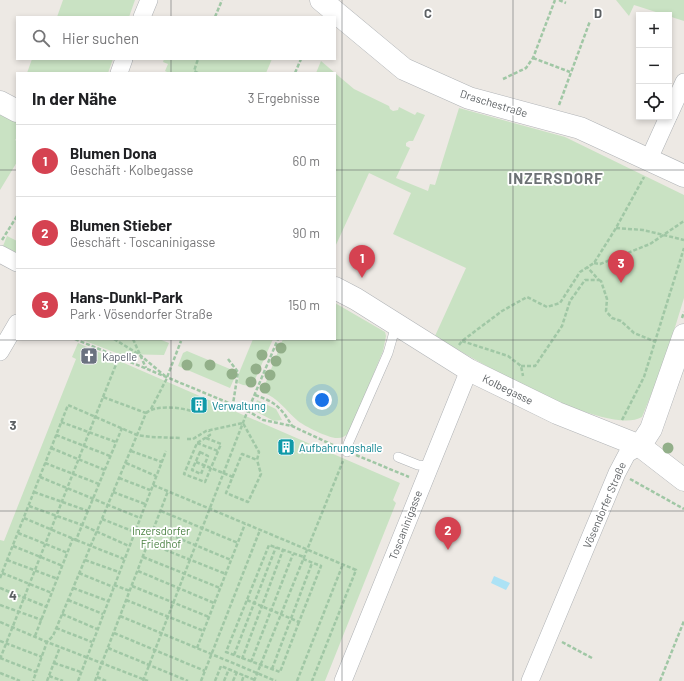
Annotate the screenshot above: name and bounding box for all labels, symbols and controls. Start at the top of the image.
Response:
text: C [424,5,432,21]
text: D [594,5,602,21]
map controls [636,12,672,120]
button: + [636,12,672,48]
search box [16,16,336,60]
icon: search [30,27,52,49]
text: Hier suchen [62,29,139,47]
button: − [636,48,672,84]
button: locate [636,84,672,120]
street label: Draschestraße [459,87,529,119]
text: In der Nähe [32,88,117,108]
text: 3 Ergebnisse [248,90,320,106]
text: Blumen Dona [70,144,157,162]
text: 1 [43,153,47,169]
text: 60 m [293,153,320,169]
text: Geschäft · Kolbegasse [70,162,193,178]
district label: INZERSDORF [508,169,604,187]
text: Blumen Stieber [70,216,172,234]
text: 2 [41,225,49,241]
text: 90 m [293,225,320,241]
text: Geschäft · Toscaninigasse [70,234,215,250]
pin: 1 [349,245,375,278]
pin: 3 [608,250,634,283]
text: Hans-Dunkl-Park [70,288,183,306]
text: 3 [41,297,49,313]
text: 150 m [288,297,320,313]
text: Park · Vösendorfer Straße [70,306,213,322]
church icon: Kapelle [79,346,99,366]
place label: Kapelle [102,350,137,363]
street label: Kolbegasse [481,371,536,407]
your location [312,390,332,410]
building icon: Verwaltung [189,395,209,415]
place label: Verwaltung [212,399,266,412]
text: 3 [9,417,17,433]
building icon: Aufbahrungshalle [276,437,296,457]
place label: Aufbahrungshalle [299,441,383,454]
street label: Vösendorfer Straße [580,460,628,550]
street label: Toscaninigasse [386,488,424,562]
pin: 2 [435,517,461,550]
park label: Inzersdorfer Friedhof [132,524,190,550]
text: 4 [9,587,17,603]

